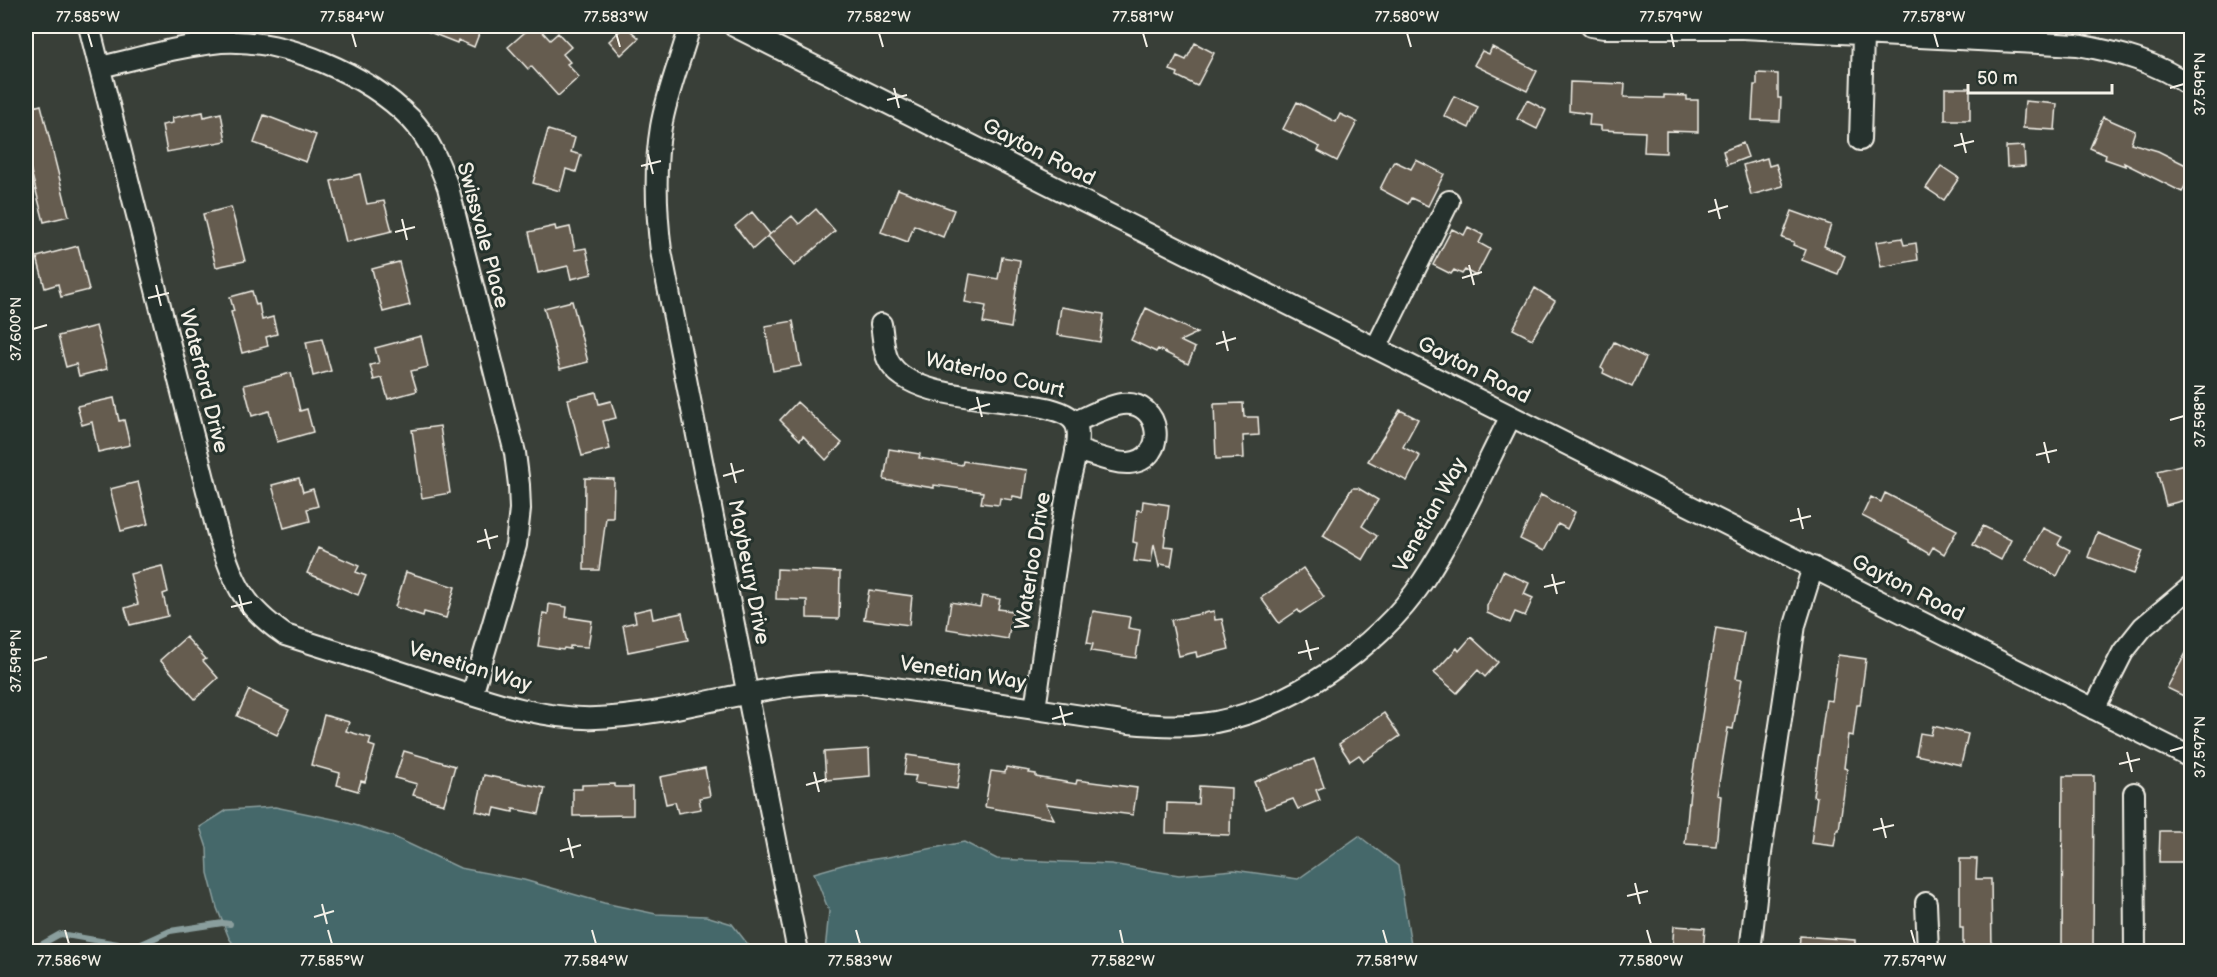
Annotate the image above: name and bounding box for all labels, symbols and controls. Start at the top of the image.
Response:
text: 77.585°W [56,8,120,27]
text: 77.584°W [320,8,384,27]
text: 77.583°W [584,8,649,27]
text: 77.582°W [847,8,911,27]
text: 77.581°W [1112,8,1174,27]
text: 77.580°W [1375,8,1440,27]
text: 77.579°W [1640,8,1703,27]
text: 77.578°W [1903,8,1966,27]
text: 37.599°N [2191,52,2210,116]
scale bar [1968,57,2112,95]
text: 50 m [1977,68,2018,89]
street label: Gayton Road [978,113,1100,191]
street label: Swissvale Place [451,159,515,311]
text: 37.600°N [7,297,26,361]
street label: Waterford Drive [174,306,234,456]
street label: Gayton Road [1413,331,1535,409]
street label: Waterloo Court [923,347,1068,403]
text: 37.598°N [2191,384,2210,448]
street label: Venetian Way [1388,453,1472,577]
street label: Waterloo Drive [1010,490,1056,632]
street label: Maybeury Drive [723,497,775,647]
street label: Gayton Road [1847,549,1969,627]
text: 37.599°N [7,629,26,693]
street label: Venetian Way [405,636,535,698]
street label: Venetian Way [898,651,1028,695]
text: 37.597°N [2191,716,2210,778]
text: 77.586°W [37,952,102,971]
text: 77.585°W [300,952,364,971]
text: 77.584°W [564,952,628,971]
text: 77.583°W [828,952,893,971]
text: 77.582°W [1091,952,1155,971]
text: 77.581°W [1356,952,1418,971]
text: 77.580°W [1619,952,1684,971]
text: 77.579°W [1884,952,1947,971]

